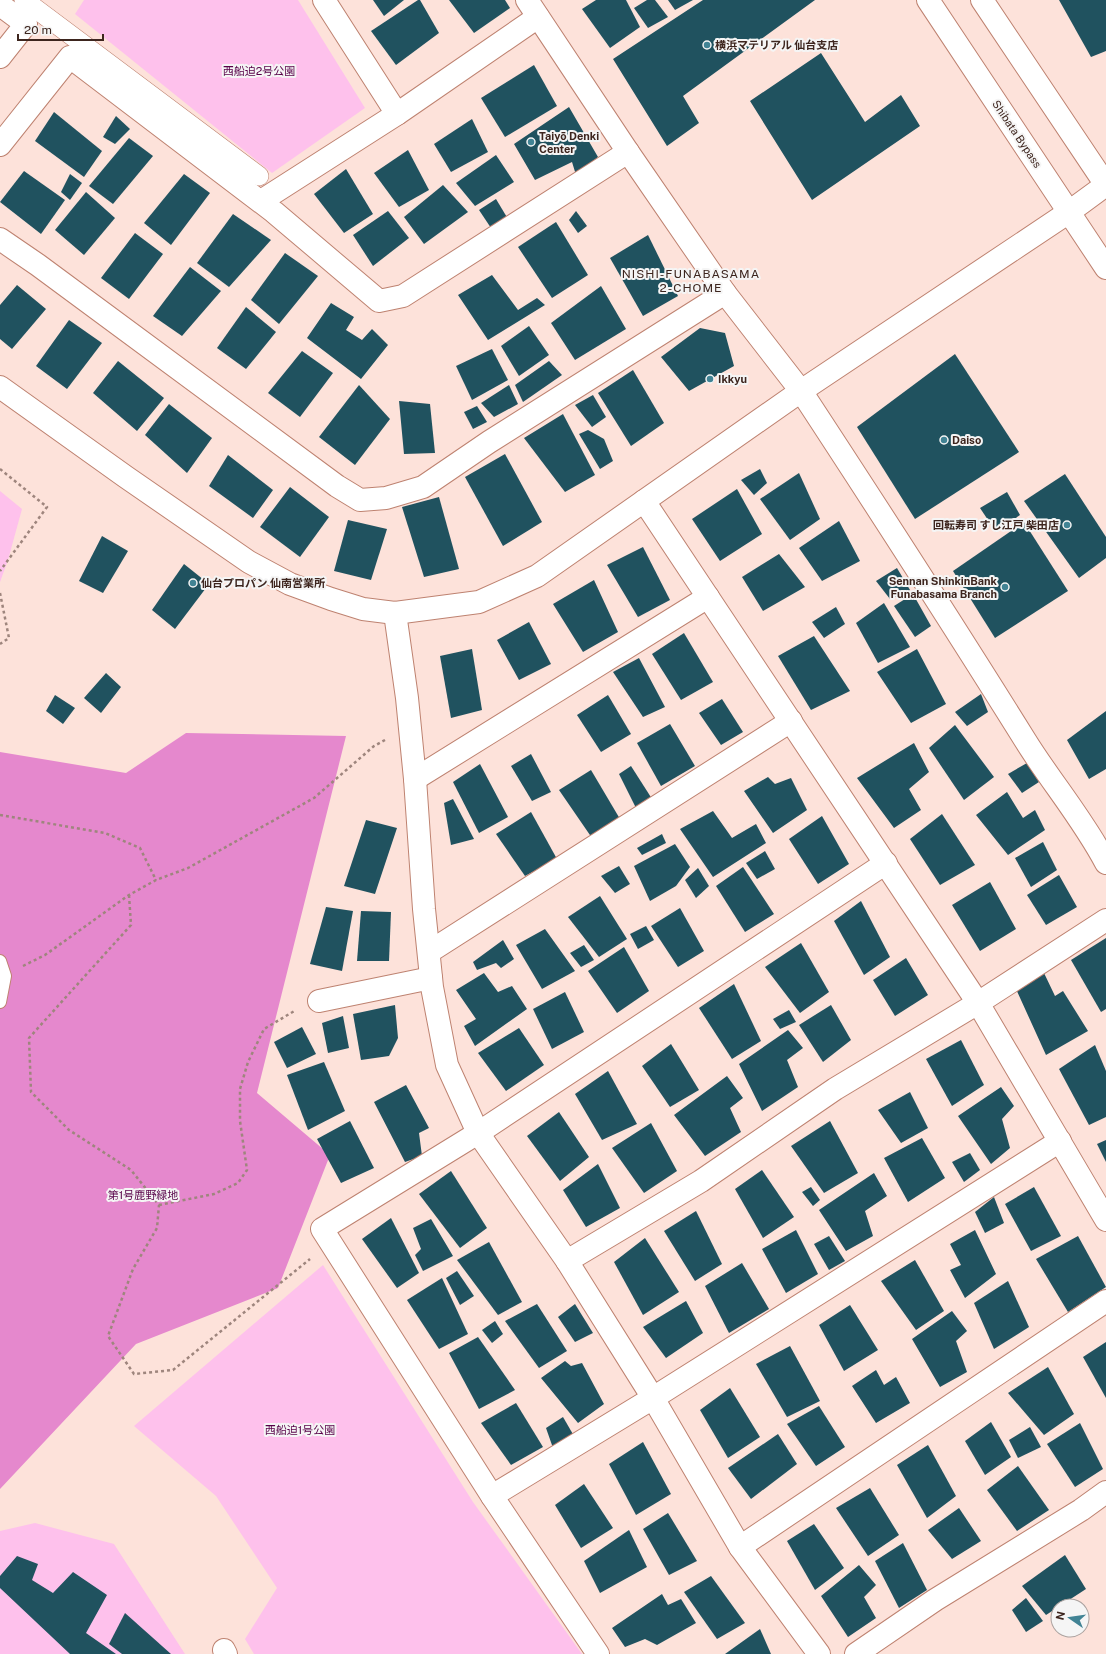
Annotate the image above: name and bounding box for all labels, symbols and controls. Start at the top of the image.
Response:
scale bar [18,16,103,42]
text: 20 m [24,23,52,37]
place label: 横浜マテリアル 仙台支店 [715,39,838,51]
marker: 横浜マテリアル 仙台支店 [702,40,712,50]
park label: 西船迫2号公園 [223,65,295,77]
street label: Shibata Bypass [990,98,1044,170]
place label: Taiyō Denki Center [539,130,599,155]
marker: Taiyō Denki Center [526,137,536,147]
district label: NISHI-FUNABASAMA 2-CHOME [622,267,760,295]
place label: Ikkyu [718,373,747,385]
marker: Ikkyu [705,374,715,384]
place label: Daiso [952,434,981,446]
marker: Daiso [939,435,949,445]
place label: 回転寿司 すし江戸 柴田店 [933,519,1059,531]
marker: 回転寿司 すし江戸 柴田店 [1062,520,1072,530]
place label: Sennan ShinkinBank Funabasama Branch [889,575,998,600]
place label: 仙台プロパン 仙南営業所 [201,577,325,589]
marker: 仙台プロパン 仙南営業所 [188,578,198,588]
marker: Sennan ShinkinBank Funabasama Branch [1000,582,1010,592]
park label: 第1号鹿野緑地 [108,1189,178,1201]
park label: 西船迫1号公園 [265,1424,335,1436]
north arrow [1050,1598,1090,1638]
text: N [1053,1610,1067,1621]

